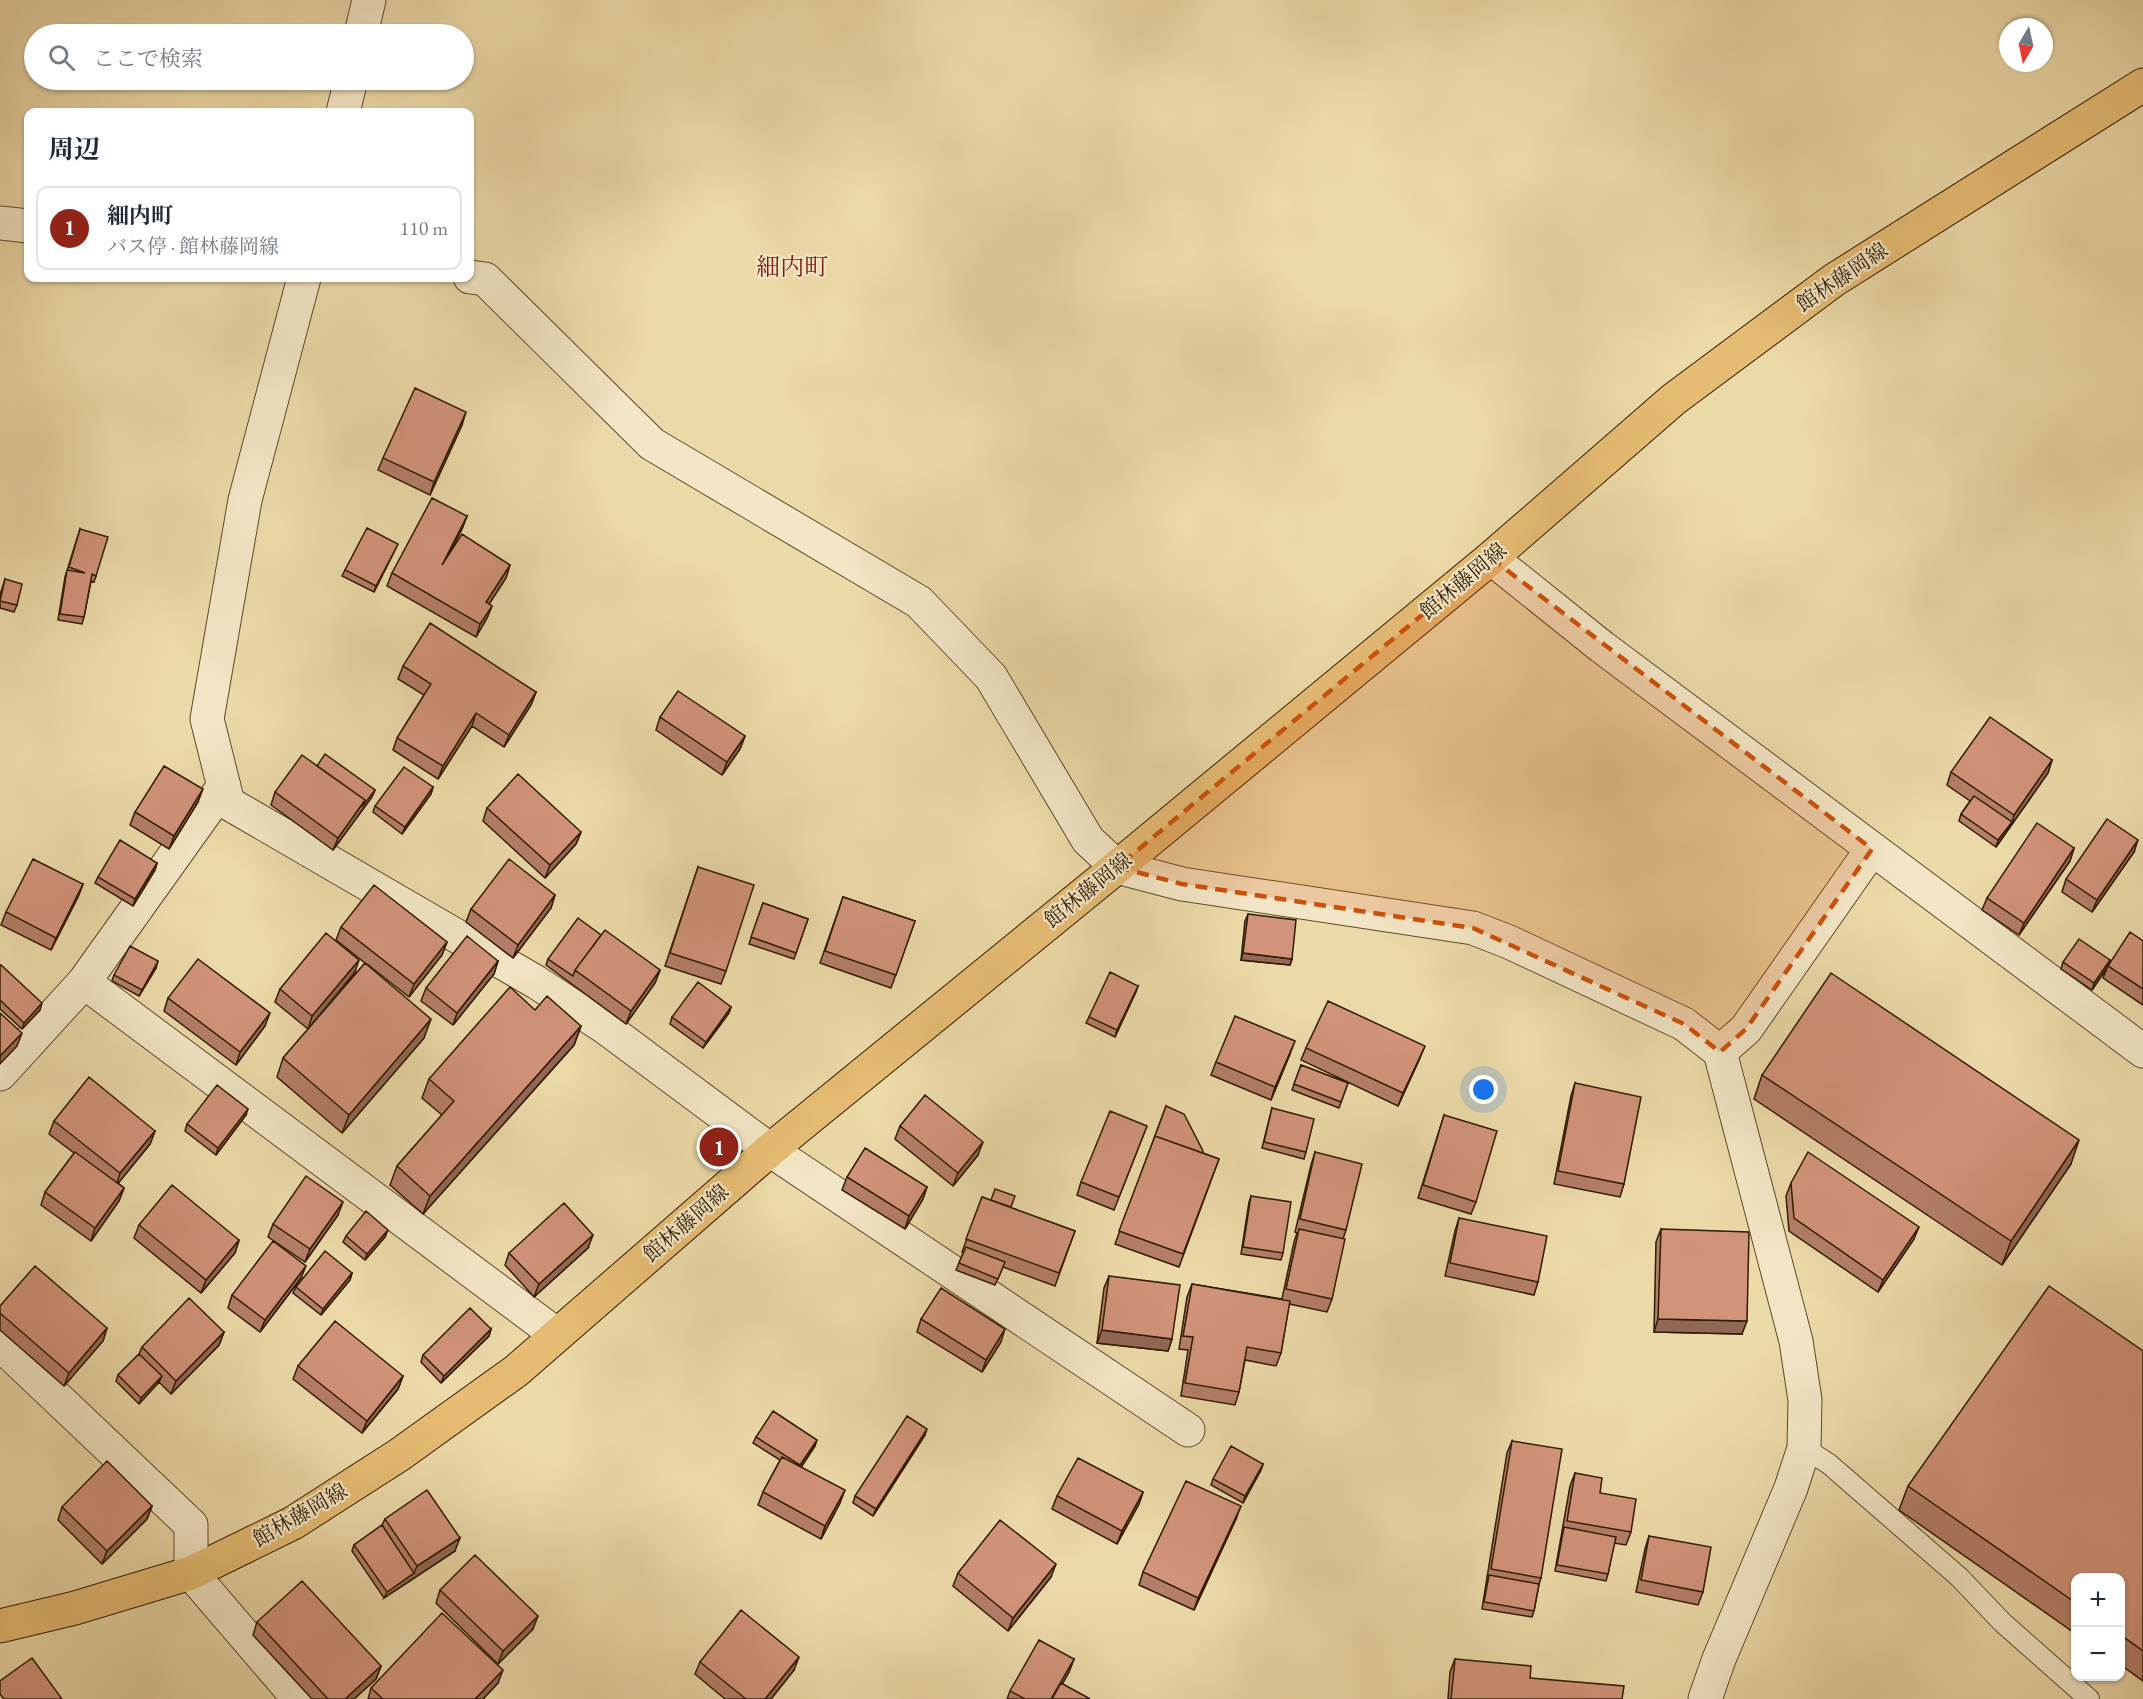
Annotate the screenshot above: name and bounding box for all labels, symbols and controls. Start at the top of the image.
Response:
north arrow [1999,18,2053,72]
search box [24,24,474,90]
icon: search [45,41,78,74]
text: ここで検索 [93,44,203,73]
text: 周辺 [48,132,100,166]
text: 細内町 [107,201,173,230]
text: 1 [64,215,75,241]
text: 110 m [400,215,448,241]
text: バス停 · 館林藤岡線 [107,233,279,259]
street label: 館林藤岡線 [1791,236,1893,317]
district label: 細内町 [756,251,828,282]
street label: 館林藤岡線 [1414,537,1512,625]
street label: 館林藤岡線 [1038,846,1137,933]
your location [1469,1075,1498,1104]
pin: 1 [700,1124,738,1170]
street label: 館林藤岡線 [637,1178,734,1267]
street label: 館林藤岡線 [248,1477,352,1553]
map controls [2071,1573,2125,1681]
button: + [2071,1573,2125,1627]
button: − [2071,1627,2125,1681]

